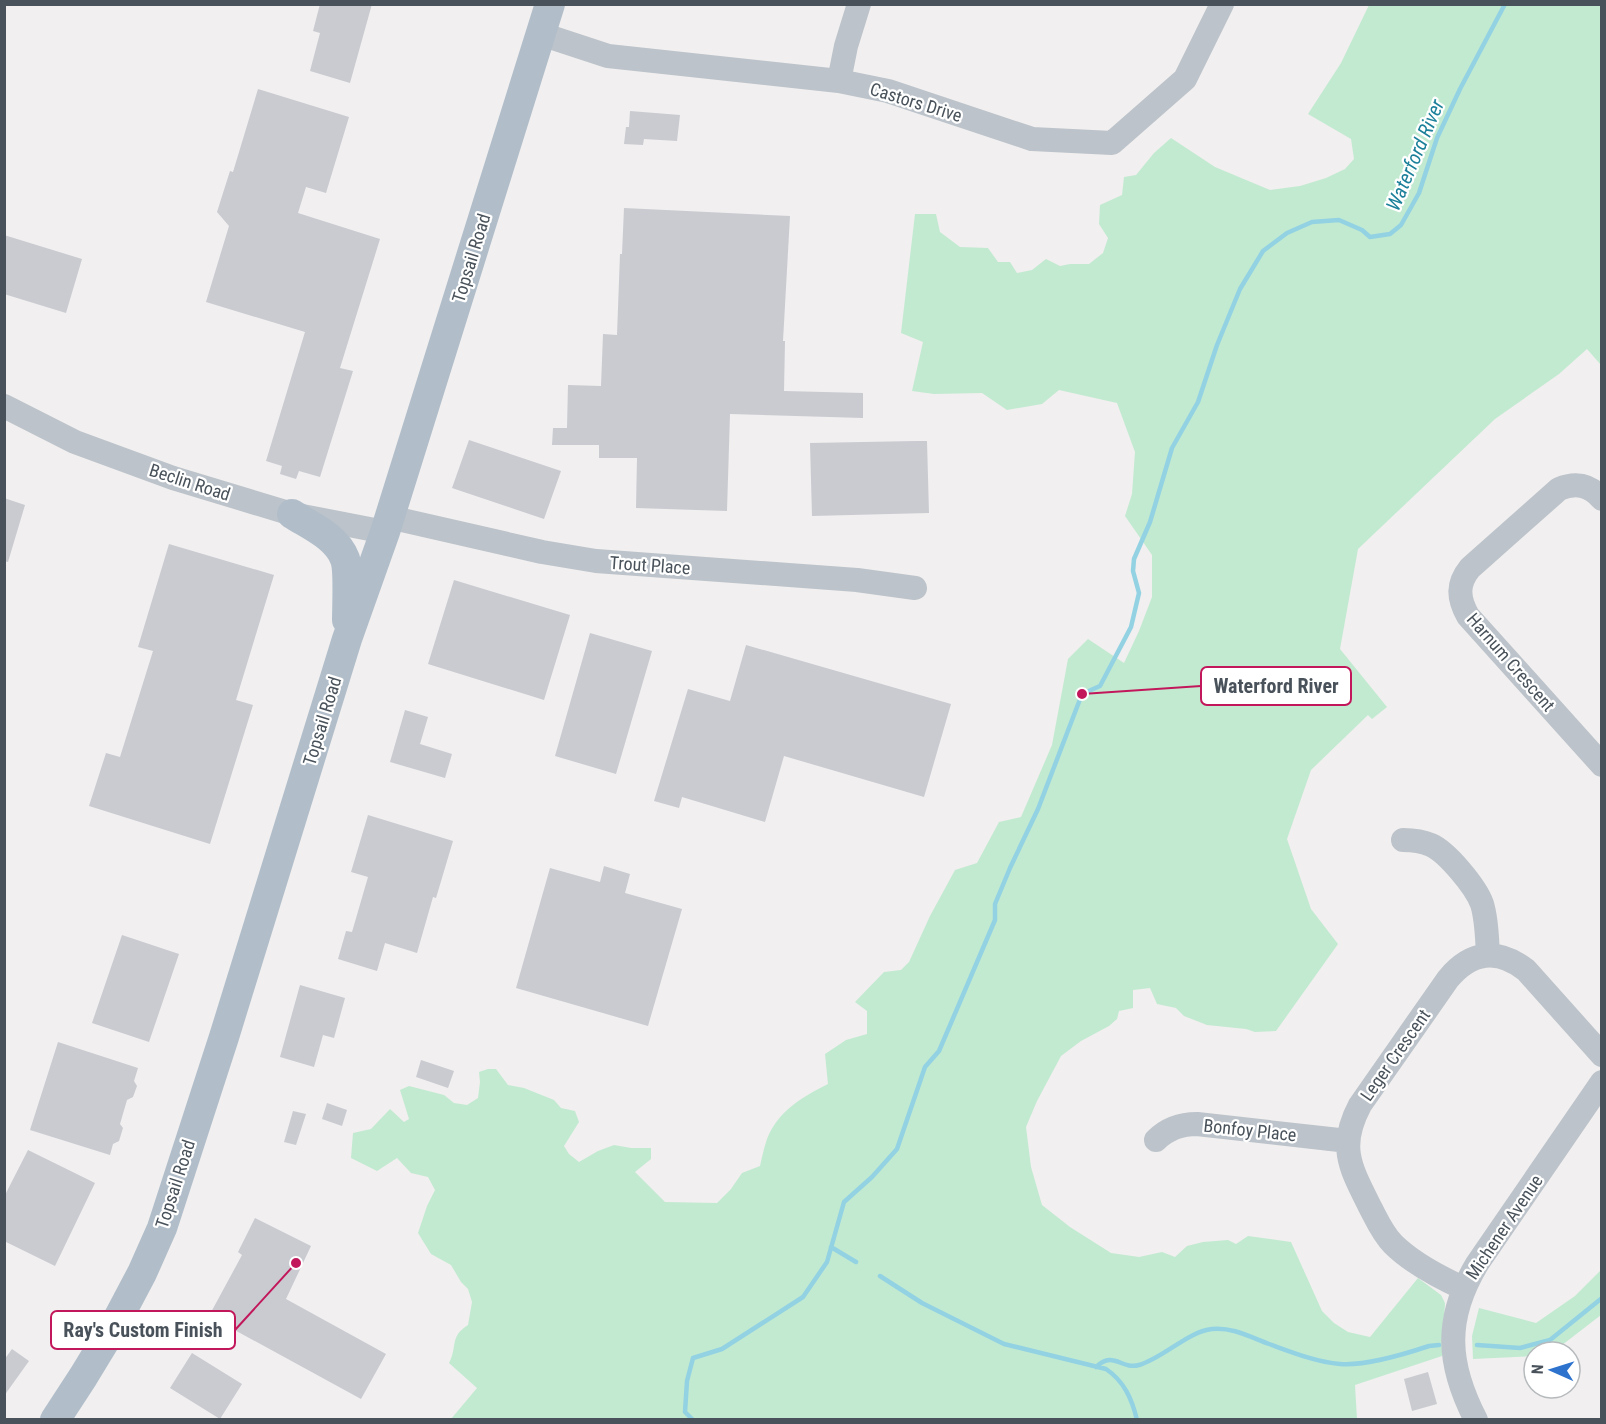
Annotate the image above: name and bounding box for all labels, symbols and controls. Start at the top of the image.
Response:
street label: Castors Drive [868,78,964,126]
water label: Waterford River [1381,95,1450,214]
street label: Topsail Road [448,211,494,305]
street label: Beclin Road [147,459,233,505]
street label: Trout Place [609,552,691,578]
street label: Harnum Crescent [1463,609,1559,715]
callout: Waterford River [1201,667,1351,705]
street label: Topsail Road [299,674,345,768]
text: Waterford River [1213,674,1339,698]
street label: Leger Crescent [1356,1005,1434,1105]
street label: Bonfoy Place [1203,1115,1297,1145]
street label: Topsail Road [151,1137,199,1231]
street label: Michener Avenue [1461,1171,1547,1283]
callout: Ray's Custom Finish [51,1311,235,1349]
text: Ray's Custom Finish [63,1318,223,1342]
north arrow [1522,1340,1582,1400]
text: N [1528,1364,1547,1375]

